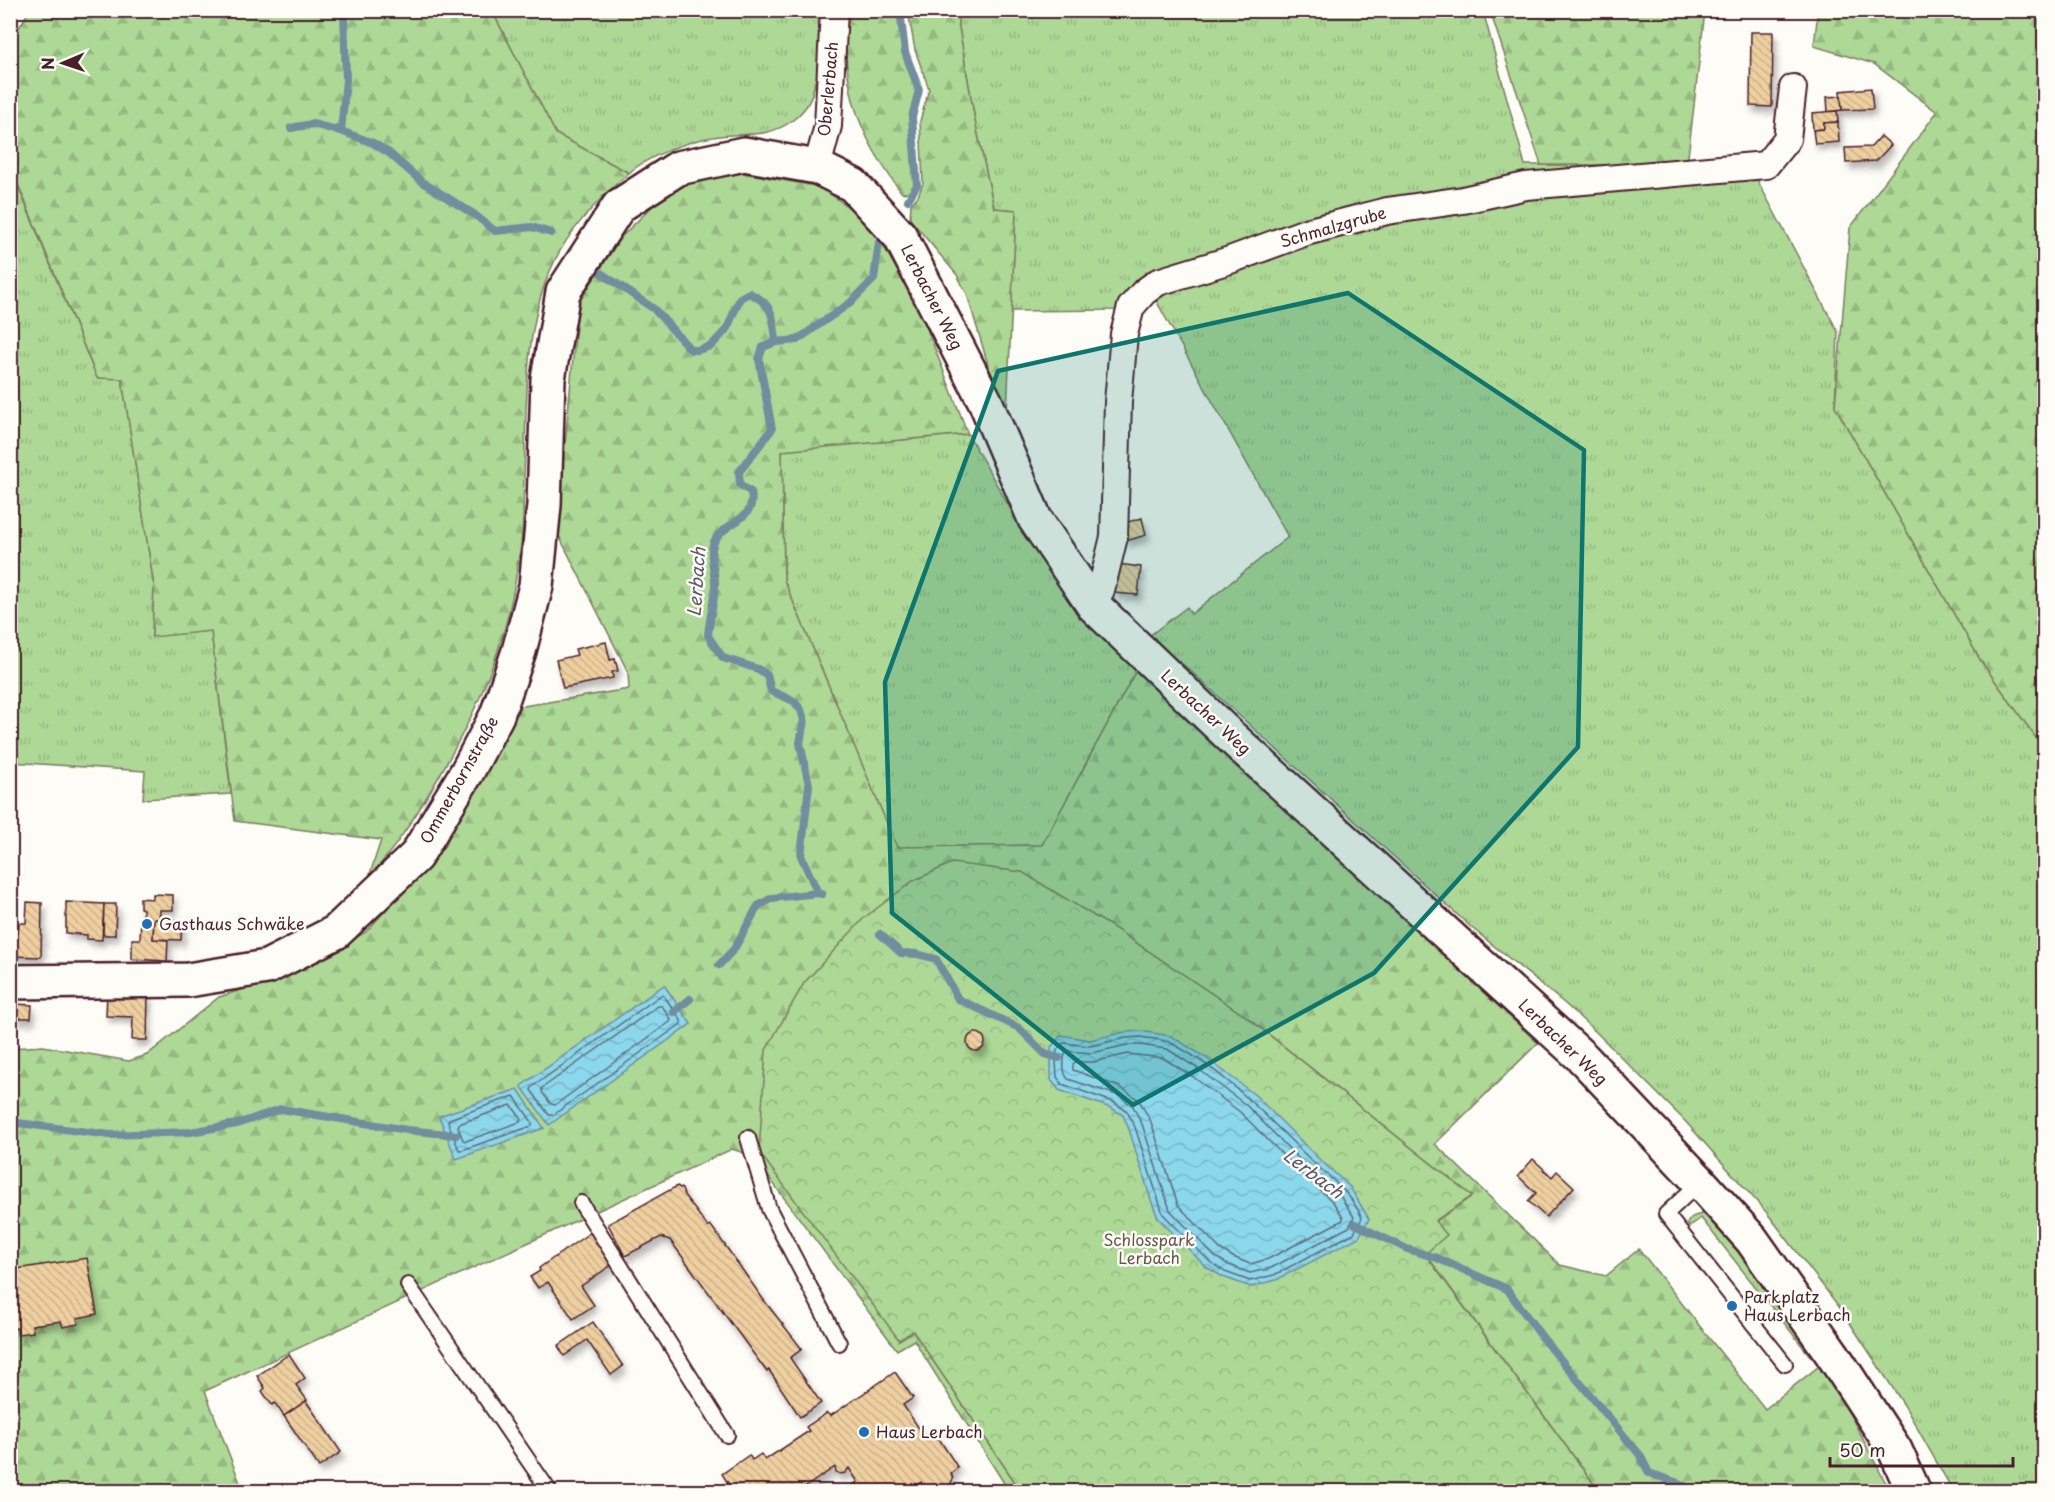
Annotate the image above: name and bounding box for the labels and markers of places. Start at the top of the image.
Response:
place label: Gasthaus Schwäke [159,911,304,935]
marker: Gasthaus Schwäke [140,917,154,931]
place label: Parkplatz Haus Lerbach [1744,1284,1850,1326]
marker: Parkplatz Haus Lerbach [1725,1299,1739,1313]
place label: Haus Lerbach [876,1419,982,1443]
marker: Haus Lerbach [857,1425,871,1439]

